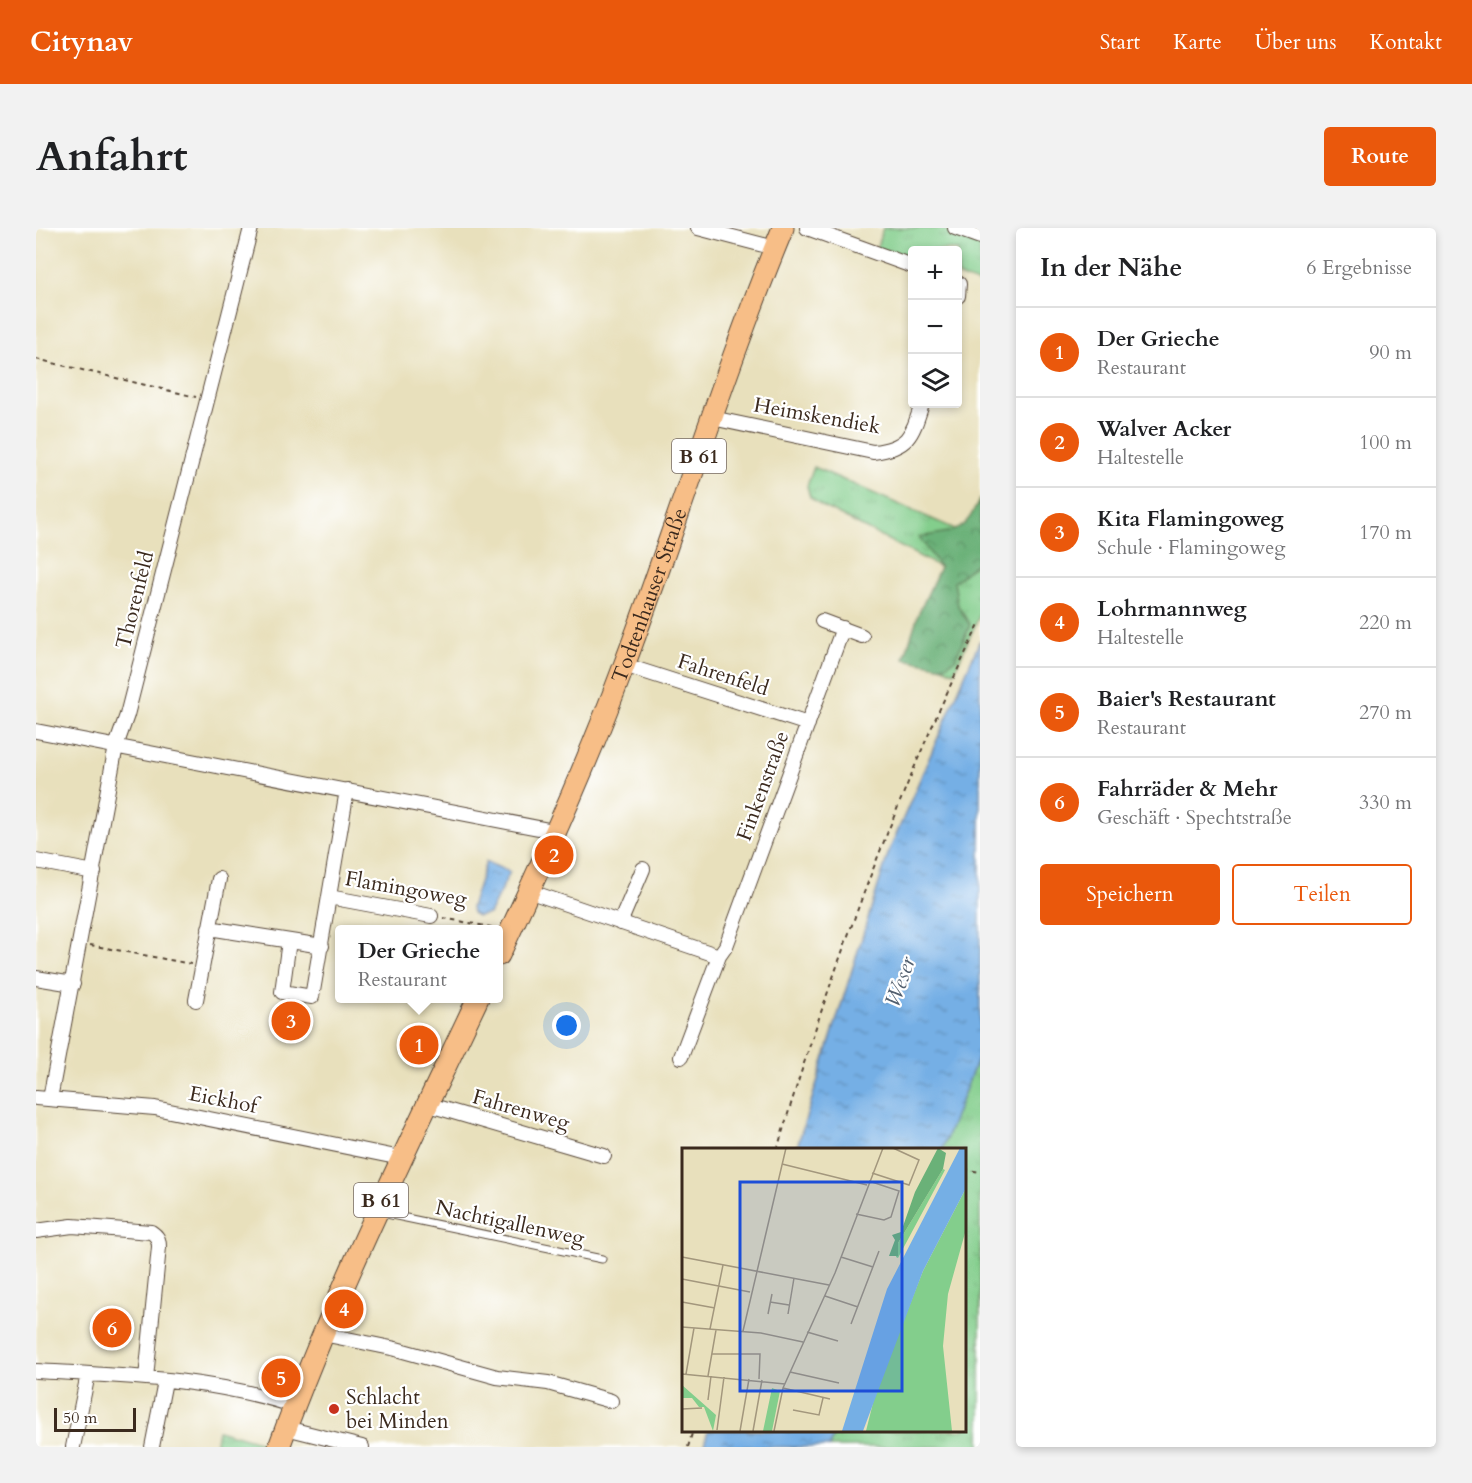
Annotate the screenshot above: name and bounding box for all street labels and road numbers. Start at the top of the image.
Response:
street label: Heimskendiek [751,391,883,442]
road number: B 61 [672,439,726,473]
street label: Todtenhauser Straße [604,504,694,687]
street label: Thorenfeld [109,548,161,652]
street label: Fahrenfeld [674,647,772,703]
street label: Finkenstraße [730,727,796,845]
street label: Flamingoweg [343,864,469,914]
street label: Eickhof [186,1079,263,1121]
street label: Fahrenweg [469,1082,573,1138]
road number: B 61 [354,1183,408,1217]
street label: Nachtigallenweg [433,1193,587,1253]

